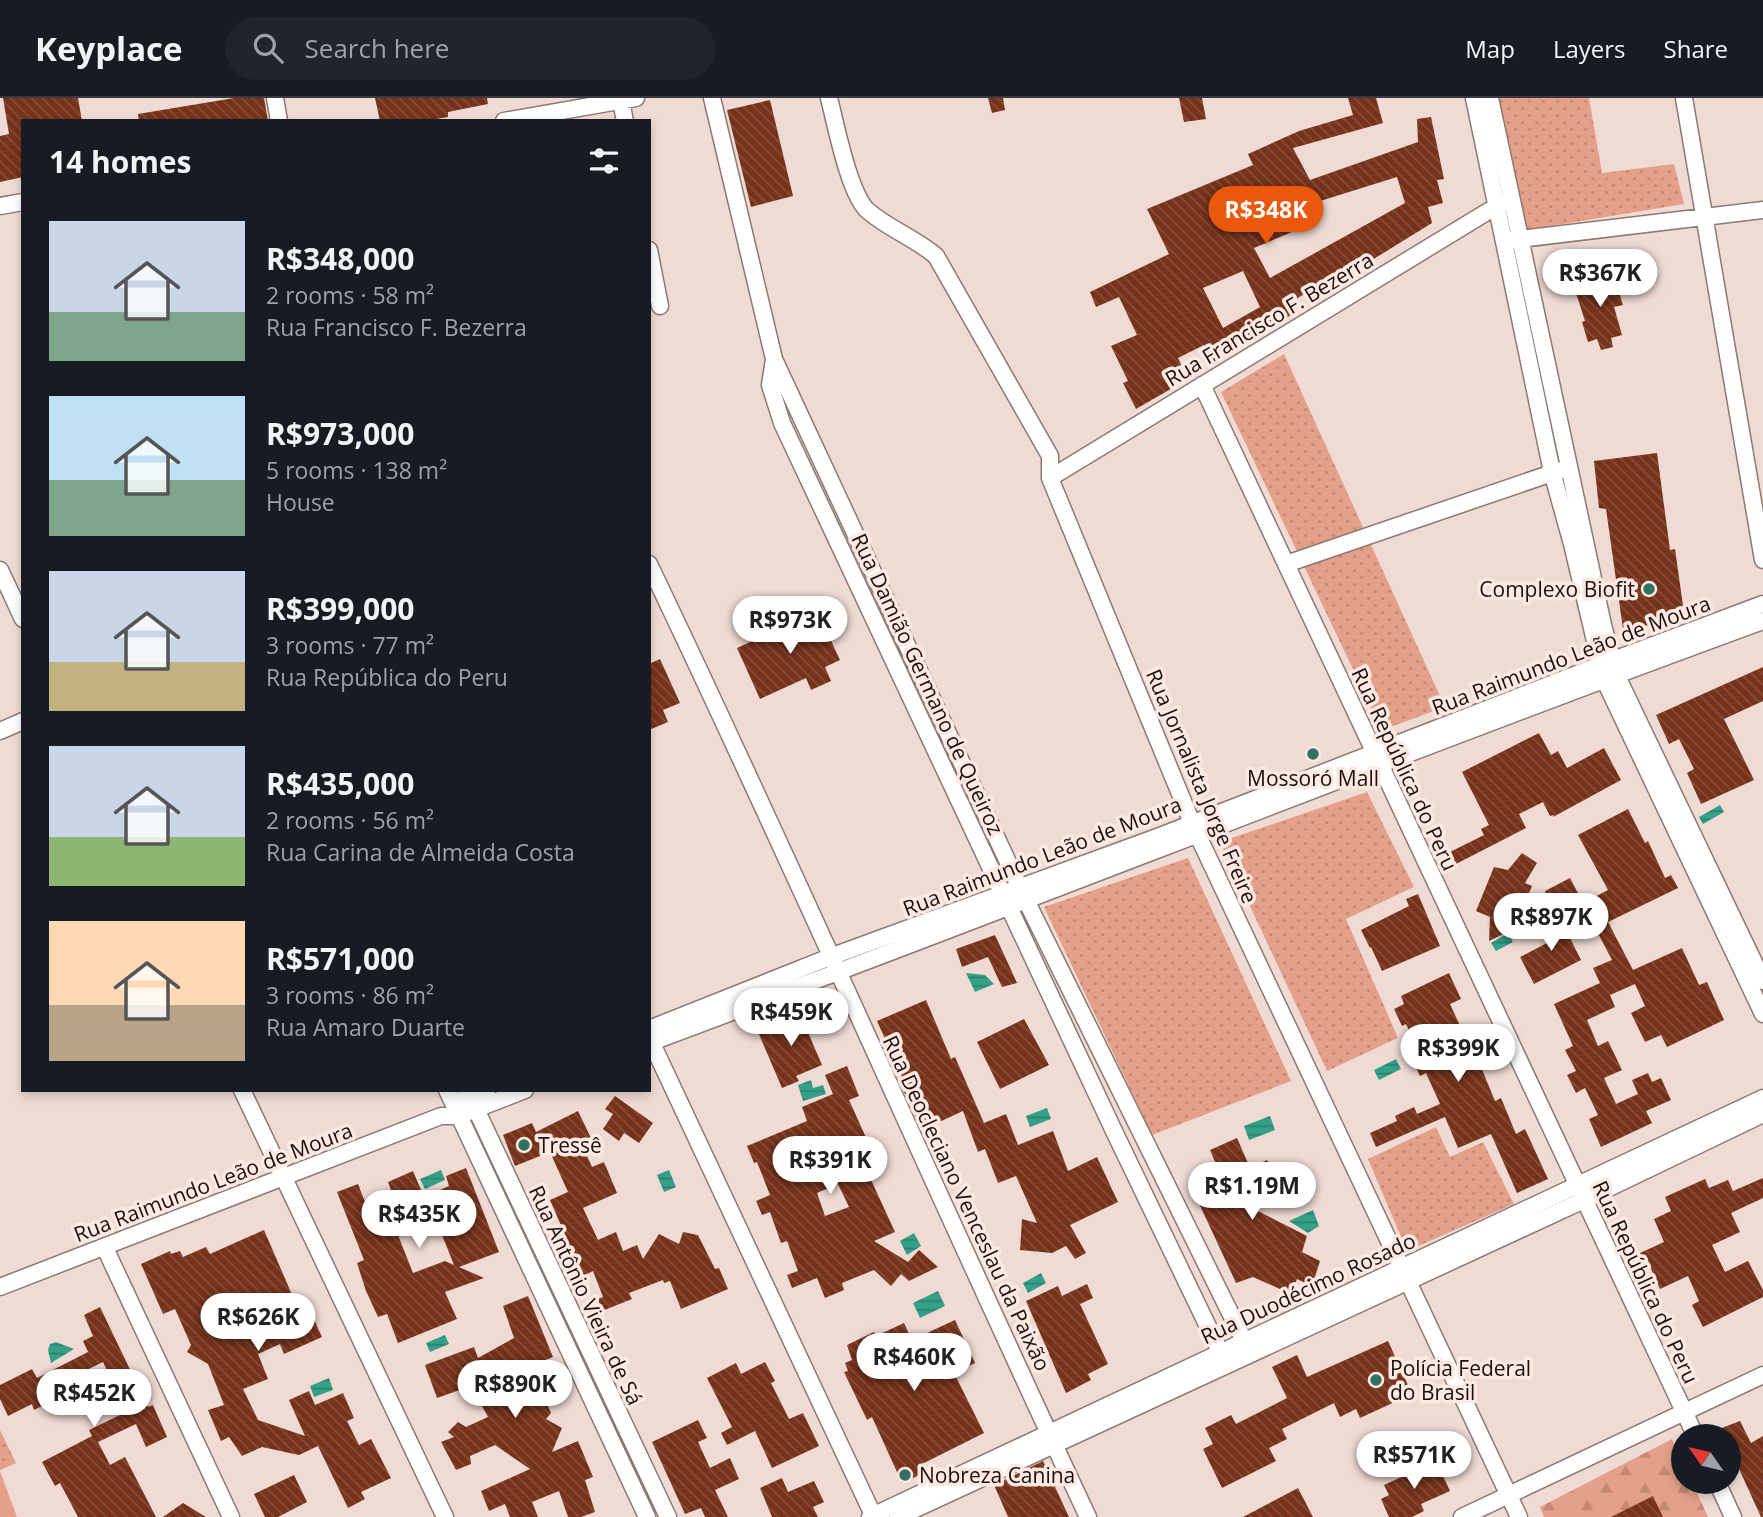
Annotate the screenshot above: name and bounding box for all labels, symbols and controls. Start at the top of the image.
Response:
search box [225,17,715,80]
text: Keyplace [35,26,183,71]
icon: search [249,29,287,67]
text: Search here [305,30,449,66]
text: Map [1465,32,1515,65]
text: Layers [1553,32,1626,65]
text: Share [1664,32,1728,65]
text: 14 homes [49,141,192,182]
icon: filters [585,142,623,180]
pin: R$348K [1209,186,1323,246]
text: R$348K [1224,193,1308,225]
text: R$348,000 [266,238,414,279]
street label: Rua Francisco F. Bezerra [1160,246,1378,392]
icon: home [105,249,189,333]
pin: R$367K [1543,250,1657,309]
text: R$367K [1558,256,1642,288]
text: 2 rooms · 58 m² [266,279,434,311]
text: Rua Francisco F. Bezerra [266,311,527,343]
text: R$973,000 [266,413,414,454]
icon: home [105,424,189,508]
text: 5 rooms · 138 m² [266,454,447,486]
text: House [266,486,335,518]
street label: Rua Damião Germano de Queiroz [846,529,1010,839]
place label: Complexo Biofit [1479,575,1635,603]
marker: Complexo Biofit [1641,581,1657,597]
text: R$399,000 [266,588,414,629]
street label: Rua Raimundo Leão de Moura [1428,589,1714,721]
pin: R$973K [733,596,847,656]
icon: home [105,599,189,683]
text: R$973K [748,603,832,635]
text: 3 rooms · 77 m² [266,629,434,661]
text: Rua República do Peru [266,661,508,693]
street label: Rua República do Peru [1346,663,1464,875]
street label: Rua Jornalista Jorge Freire [1140,665,1264,907]
marker: Mossoró Mall [1305,746,1321,762]
text: R$435,000 [266,763,414,804]
place label: Mossoró Mall [1247,764,1379,792]
icon: home [105,774,189,858]
street label: Rua Raimundo Leão de Moura [899,790,1185,922]
text: 2 rooms · 56 m² [266,804,434,836]
text: Rua Carina de Almeida Costa [266,836,575,868]
pin: R$897K [1494,894,1608,953]
text: R$897K [1509,900,1593,932]
text: R$571,000 [266,938,414,979]
icon: home [105,949,189,1033]
text: 3 rooms · 86 m² [266,979,434,1011]
pin: R$459K [734,988,848,1048]
text: R$459K [749,995,833,1027]
text: Rua Amaro Duarte [266,1011,465,1043]
pin: R$399K [1401,1024,1515,1084]
street label: Rua Deocleciano Venceslau da Paixão [877,1031,1057,1375]
text: R$399K [1416,1031,1500,1063]
street label: Rua Raimundo Leão de Moura [70,1116,356,1248]
place label: Tressê [538,1131,602,1159]
pin: R$391K [773,1136,887,1196]
marker: Tressê [516,1137,532,1153]
text: R$391K [788,1143,872,1175]
pin: R$1.19M [1187,1162,1317,1222]
text: R$1.19M [1204,1169,1300,1201]
street label: Rua República do Peru [1587,1176,1705,1388]
street label: Rua Antônio Vieira de Sá [523,1181,649,1409]
pin: R$435K [362,1190,476,1250]
text: R$435K [377,1197,461,1229]
street label: Rua Duodécimo Rosado [1196,1226,1420,1350]
pin: R$626K [201,1294,315,1353]
text: R$626K [216,1300,300,1332]
pin: R$460K [857,1334,971,1393]
text: R$460K [872,1340,956,1372]
place label: Polícia Federal do Brasil [1390,1354,1531,1406]
pin: R$890K [458,1360,572,1420]
text: R$890K [473,1367,557,1399]
pin: R$452K [37,1370,151,1429]
marker: Polícia Federal do Brasil [1368,1372,1384,1388]
text: R$452K [52,1376,136,1408]
north arrow [1671,1424,1741,1494]
map controls [1671,1424,1741,1494]
pin: R$571K [1357,1432,1471,1491]
text: R$571K [1372,1438,1456,1470]
place label: Nobreza Canina [919,1461,1075,1489]
marker: Nobreza Canina [897,1467,913,1483]

